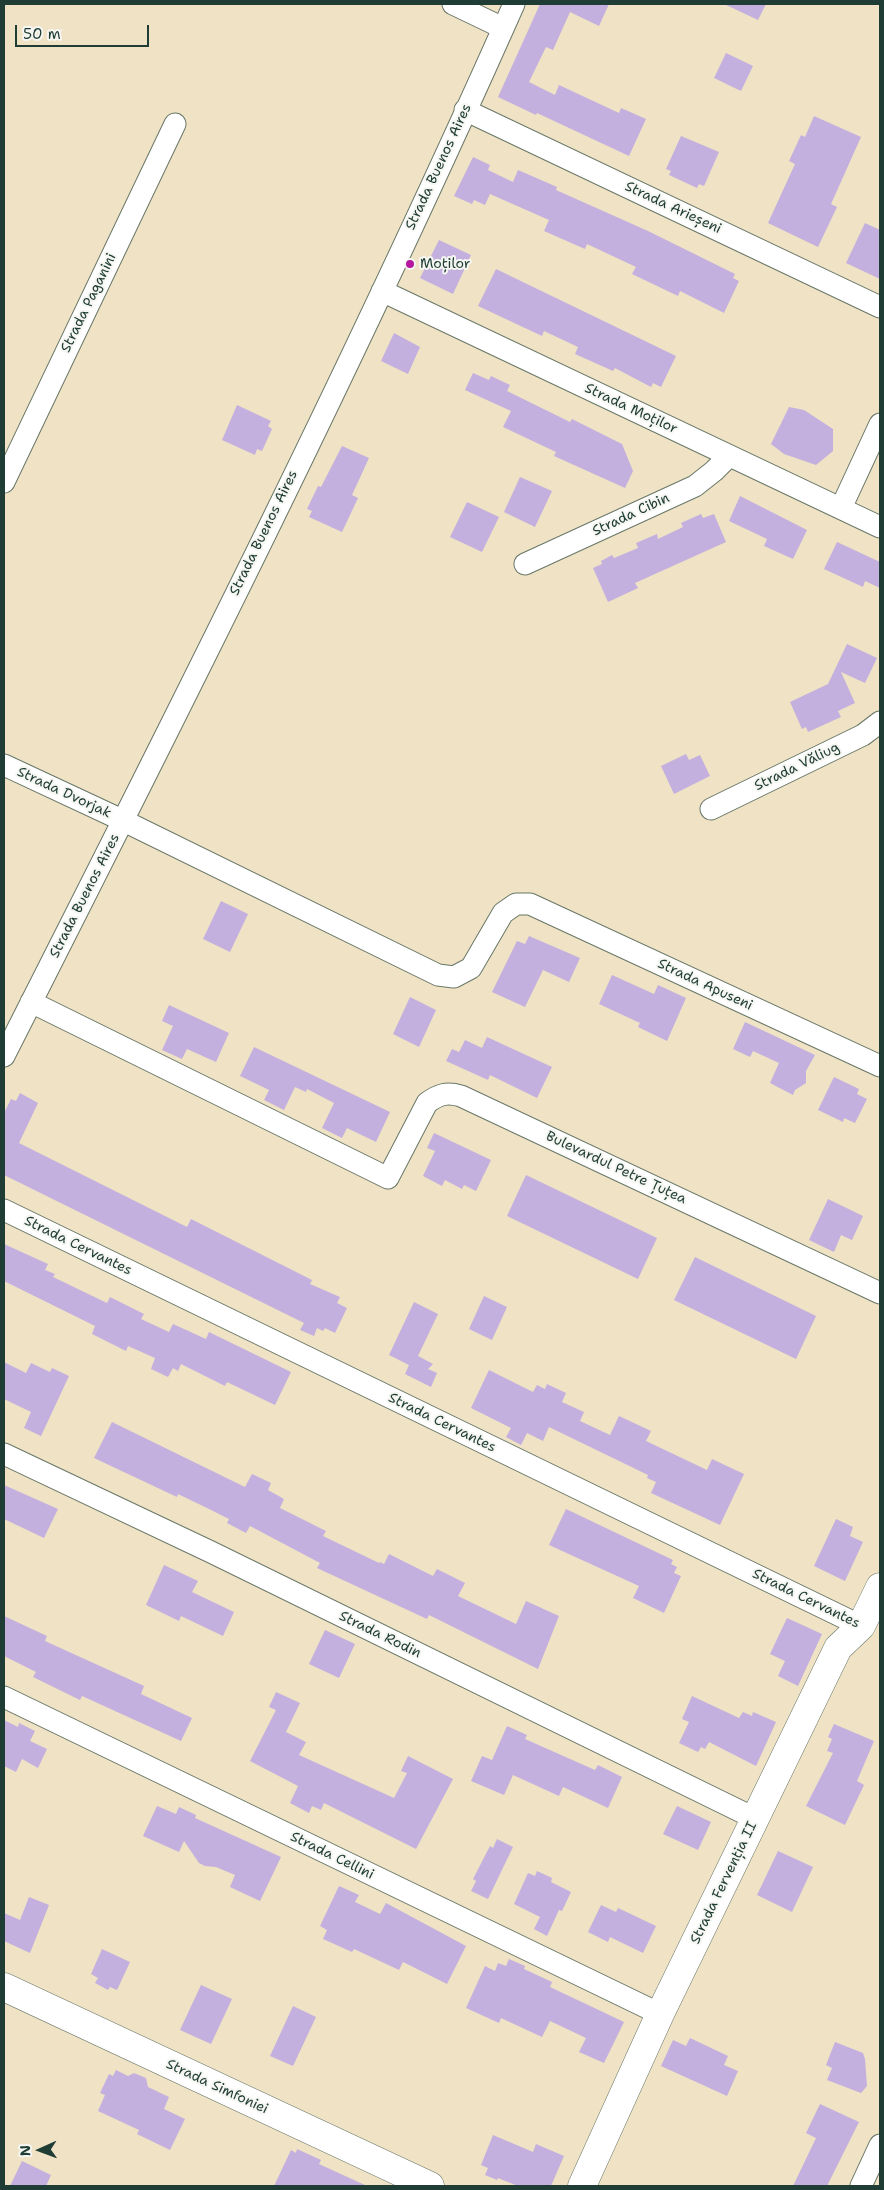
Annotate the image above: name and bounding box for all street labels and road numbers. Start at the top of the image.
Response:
street label: Strada Buenos Aires [402,101,476,233]
street label: Strada Arieșeni [622,178,724,238]
street label: Strada Paganini [58,251,120,355]
street label: Strada Moților [582,380,680,438]
street label: Strada Buenos Aires [226,468,302,598]
street label: Strada Cibin [590,490,672,540]
street label: Strada Văliug [752,739,842,795]
street label: Strada Dvorjak [14,764,114,822]
street label: Strada Buenos Aires [46,831,124,961]
street label: Strada Apuseni [655,956,755,1014]
street label: Bulevardul Petre Țuțea [543,1128,689,1208]
street label: Strada Cervantes [22,1213,134,1279]
street label: Strada Cervantes [386,1390,498,1456]
street label: Strada Cervantes [750,1566,862,1632]
street label: Strada Rodin [336,1608,424,1662]
street label: Strada Fervenția II [687,1819,761,1947]
street label: Strada Cellini [287,1829,377,1883]
street label: Strada Simfoniei [163,2056,271,2118]

